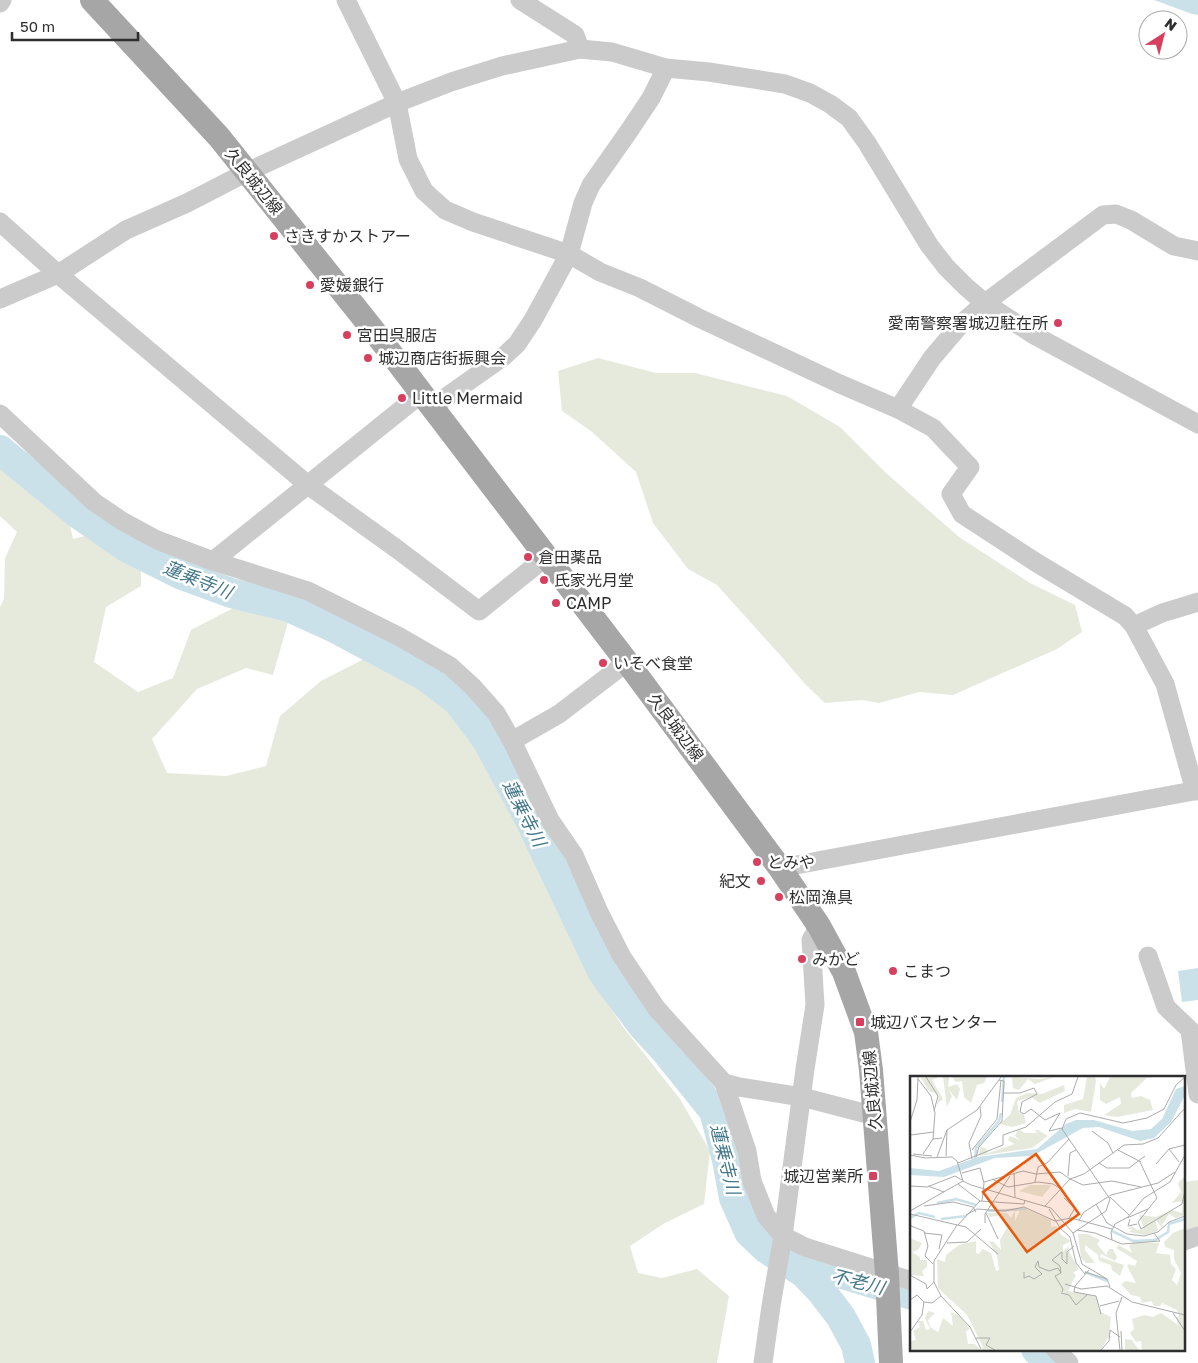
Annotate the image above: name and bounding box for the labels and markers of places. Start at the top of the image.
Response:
place label: さきすかストアー [284,226,411,246]
marker: さきすかストアー [268,230,280,242]
place label: 愛媛銀行 [320,275,384,295]
marker: 愛媛銀行 [304,279,316,291]
place label: 愛南警察署城辺駐在所 [888,313,1048,333]
marker: 愛南警察署城辺駐在所 [1052,317,1064,329]
place label: 宮田呉服店 [357,325,437,345]
marker: 宮田呉服店 [341,329,353,341]
place label: 城辺商店街振興会 [378,348,506,368]
marker: 城辺商店街振興会 [362,352,374,364]
place label: Little Mermaid [412,388,523,408]
marker: Little Mermaid [396,392,408,404]
place label: 倉田薬品 [538,547,602,567]
marker: 倉田薬品 [522,551,534,563]
place label: 氏家光月堂 [554,570,634,590]
marker: 氏家光月堂 [538,574,550,586]
place label: CAMP [566,593,612,613]
marker: CAMP [550,597,562,609]
place label: いそべ食堂 [613,653,693,673]
marker: いそべ食堂 [597,657,609,669]
place label: とみや [767,852,815,872]
marker: とみや [751,856,763,868]
place label: 紀文 [719,871,751,891]
marker: 紀文 [755,875,767,887]
place label: 松岡漁具 [789,887,853,907]
marker: 松岡漁具 [773,891,785,903]
place label: みかど [812,949,860,969]
marker: みかど [796,953,808,965]
place label: こまつ [903,961,951,981]
marker: こまつ [887,965,899,977]
place label: 城辺バスセンター [870,1012,998,1032]
marker: 城辺バスセンター [854,1016,866,1028]
place label: 城辺営業所 [783,1166,863,1186]
marker: 城辺営業所 [867,1170,879,1182]

